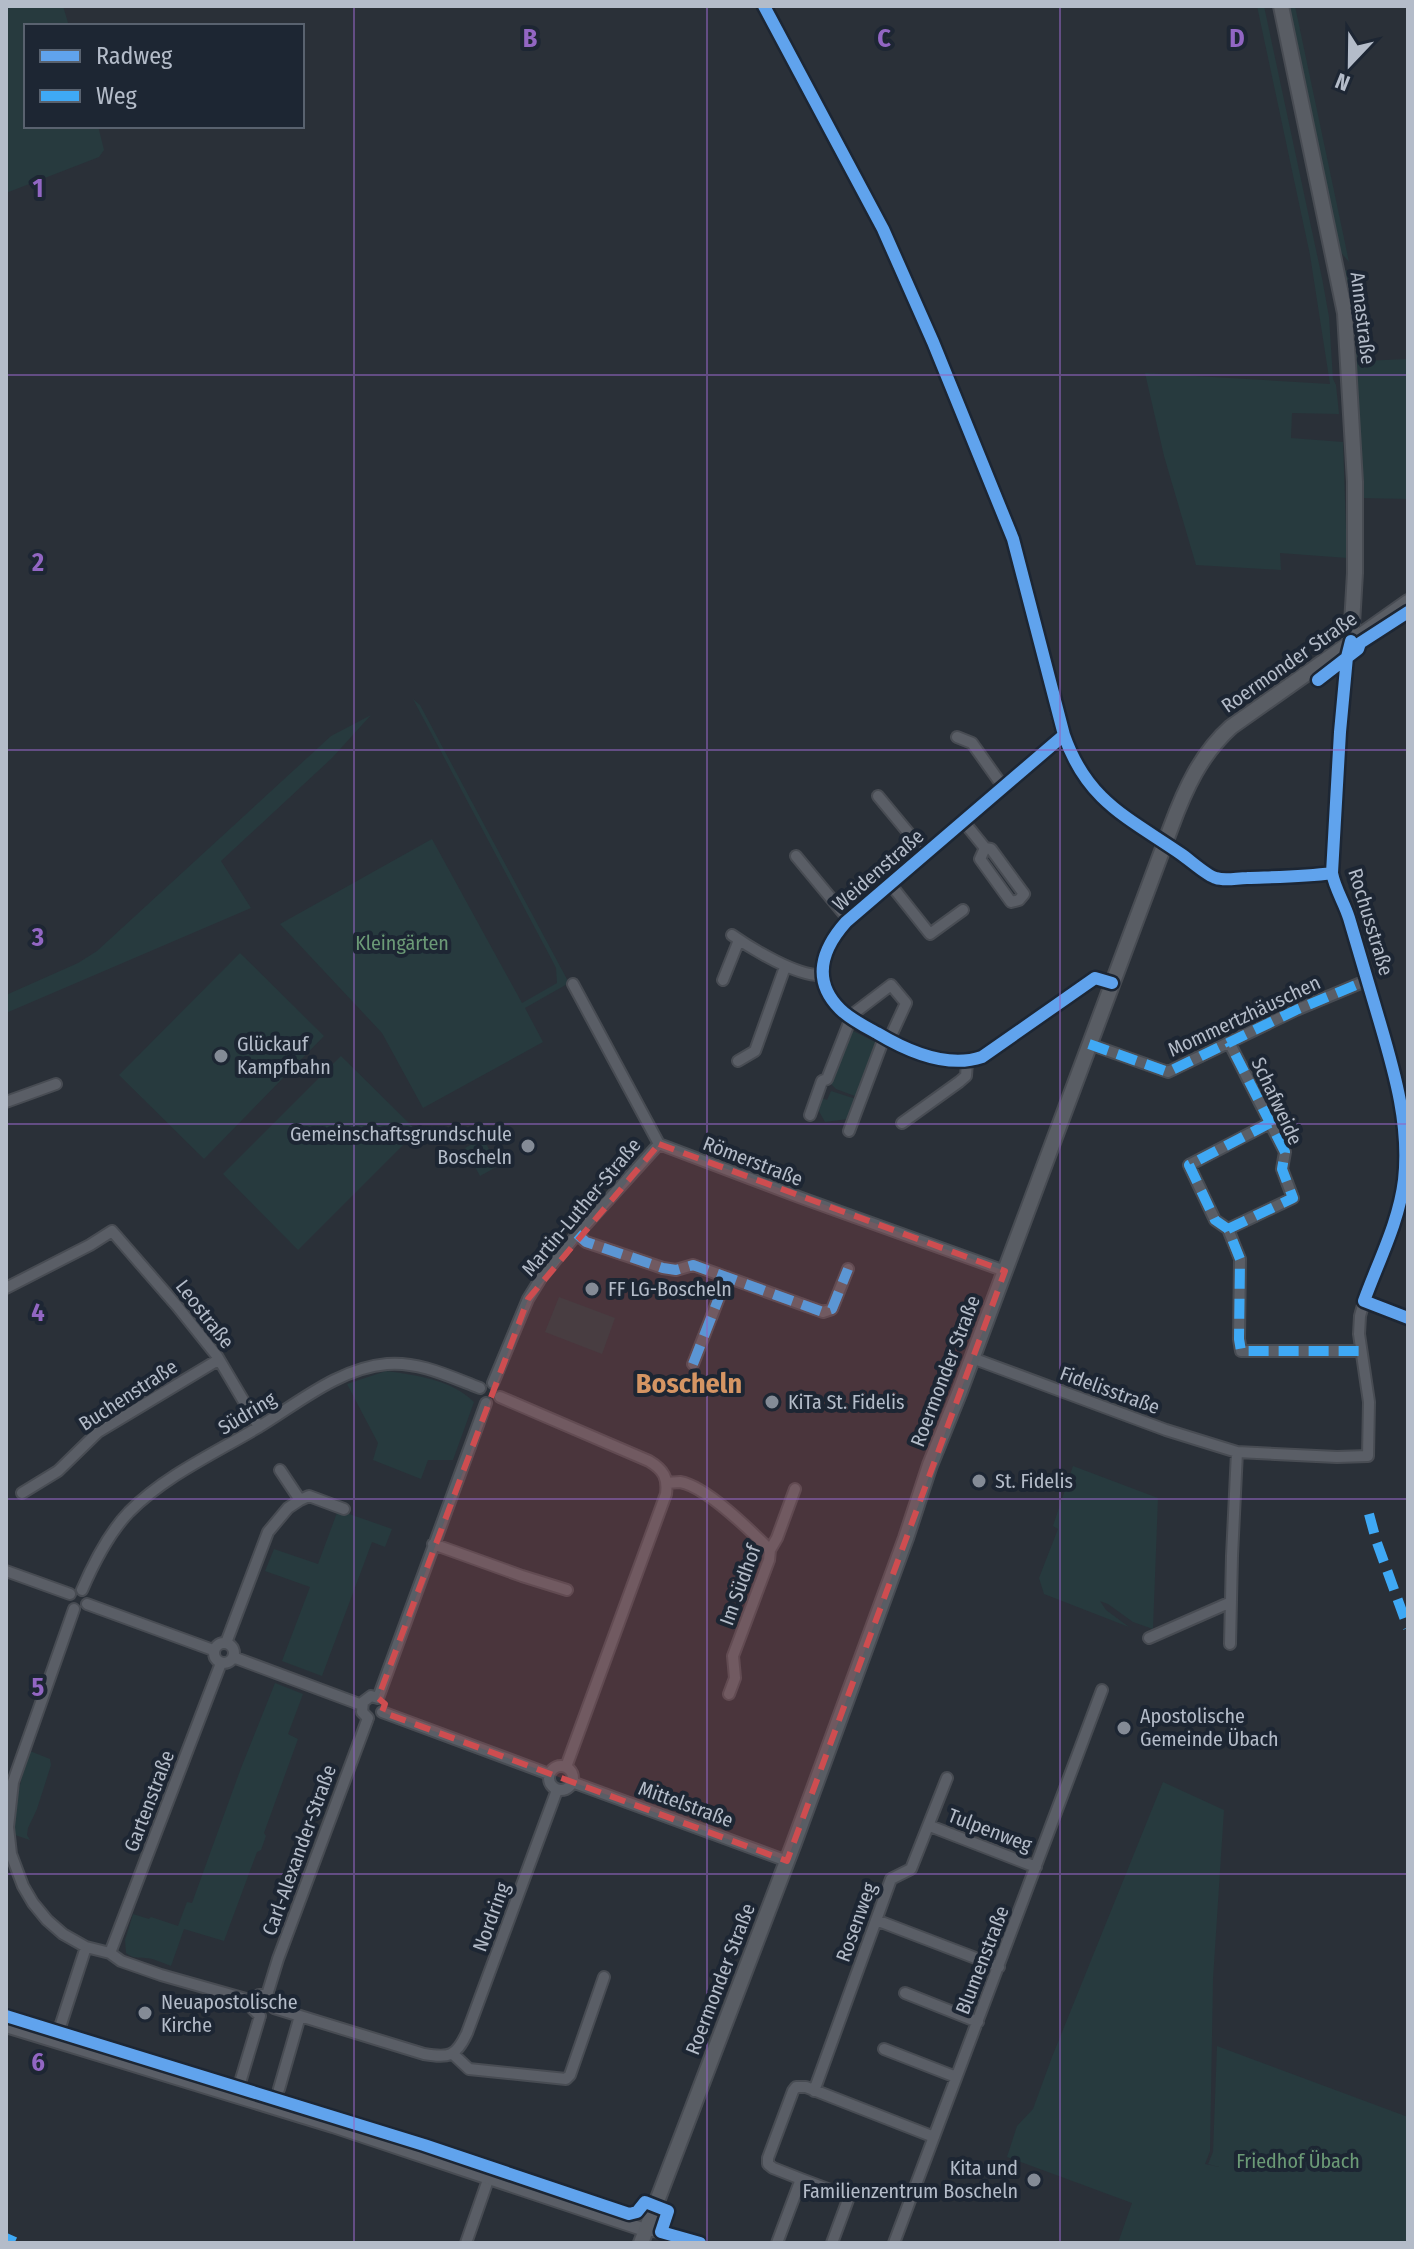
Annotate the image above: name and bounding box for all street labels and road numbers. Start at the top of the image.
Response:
street label: Annastraße [1345,270,1381,366]
street label: Roermonder Straße [1217,606,1361,718]
street label: Weidenstraße [828,824,928,916]
street label: Rochusstraße [1343,865,1399,979]
street label: Mommertzhäuschen [1164,970,1324,1062]
street label: Schafweide [1246,1054,1308,1148]
street label: Römerstraße [700,1131,806,1191]
street label: Martin-Luther-Straße [516,1133,646,1281]
street label: Leostraße [171,1275,239,1353]
street label: Roermonder Straße [905,1292,985,1450]
street label: Buchenstraße [74,1354,182,1436]
street label: Fidelisstraße [1057,1361,1163,1419]
street label: Südring [214,1386,281,1440]
street label: Im Südhof [714,1540,766,1628]
street label: Gartenstraße [119,1747,179,1855]
street label: Carl-Alexander-Straße [257,1761,341,1939]
street label: Mittelstraße [635,1776,737,1832]
street label: Tulpenweg [945,1803,1036,1857]
street label: Nordring [467,1879,515,1955]
street label: Rosenweg [831,1879,882,1965]
street label: Roermonder Straße [680,1900,760,2058]
street label: Blumenstraße [950,1902,1014,2018]

